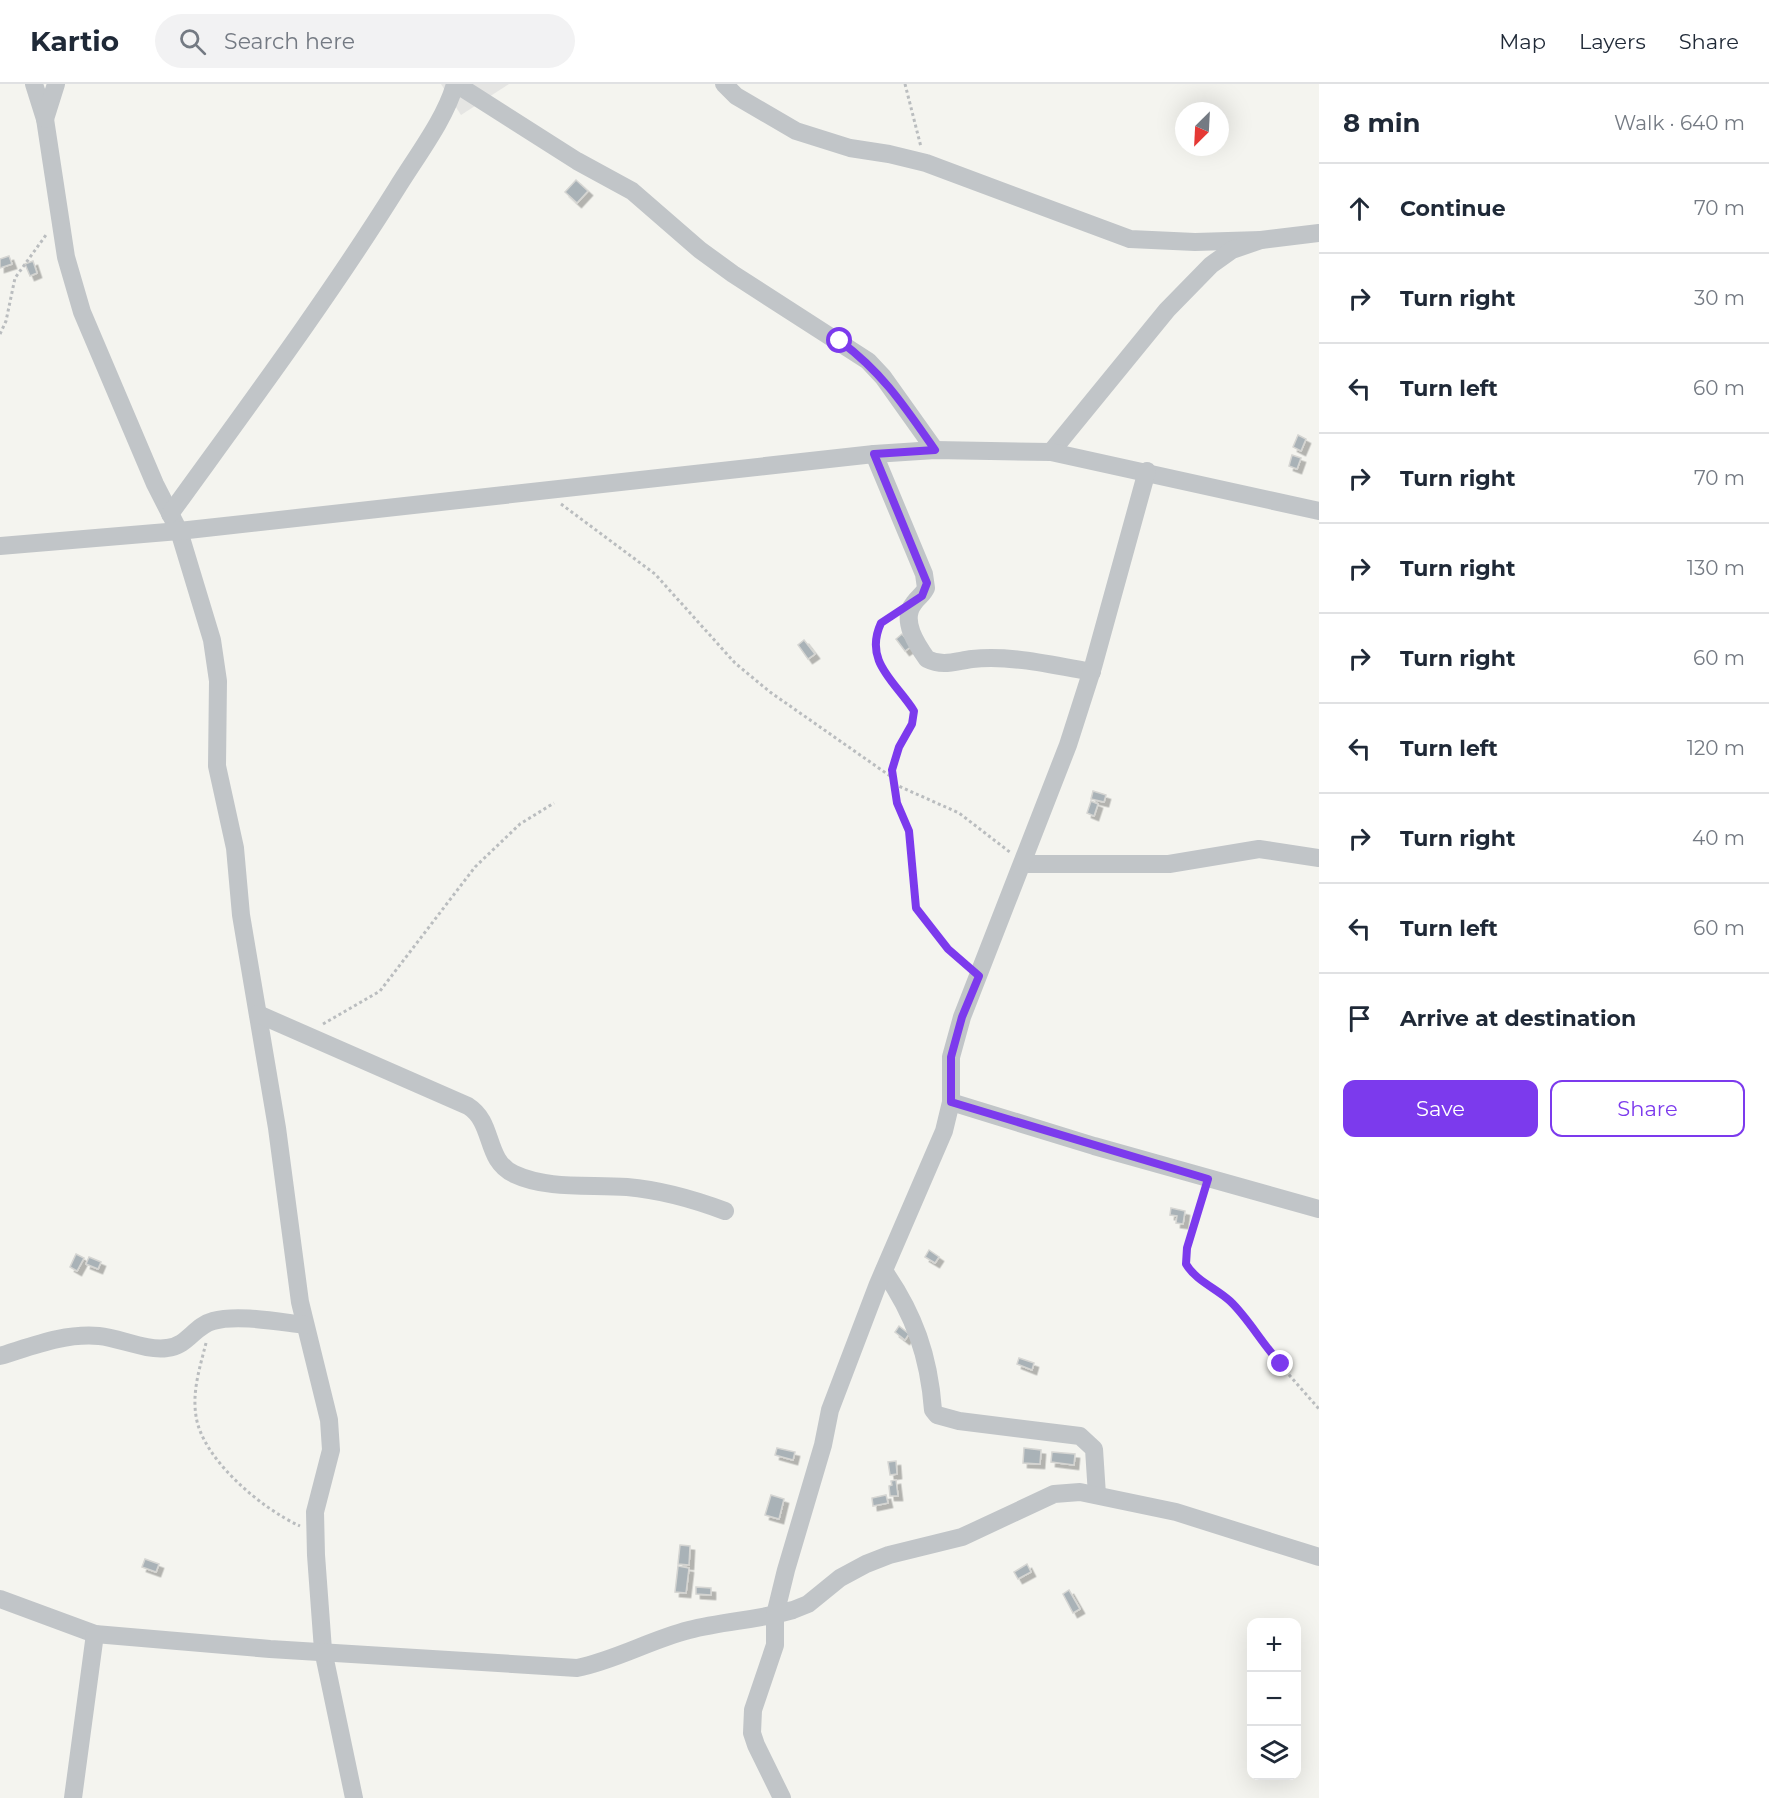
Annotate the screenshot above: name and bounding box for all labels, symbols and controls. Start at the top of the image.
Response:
search box [155,14,575,68]
text: Kartio [30,24,119,58]
icon: search [176,25,209,58]
text: Search here [224,28,355,55]
text: Map [1499,29,1546,54]
text: Layers [1579,29,1646,54]
text: Share [1679,29,1739,54]
north arrow [1175,102,1229,156]
text: 8 min [1343,107,1421,139]
text: Walk · 640 m [1614,111,1745,135]
icon: ahead [1343,192,1376,225]
text: Continue [1400,195,1506,222]
text: 70 m [1694,196,1745,220]
icon: right [1343,282,1376,315]
text: Turn right [1400,285,1515,312]
text: 30 m [1694,286,1745,310]
route start [826,327,852,353]
icon: left [1343,372,1376,405]
text: Turn left [1400,375,1498,402]
text: 60 m [1693,376,1745,400]
icon: right [1343,462,1376,495]
text: Turn right [1400,465,1515,492]
text: 70 m [1694,466,1745,490]
icon: right [1343,552,1376,585]
text: Turn right [1400,555,1515,582]
text: 130 m [1687,556,1745,580]
icon: right [1343,642,1376,675]
text: Turn right [1400,645,1515,672]
text: 60 m [1693,646,1745,670]
icon: left [1343,732,1376,765]
text: Turn left [1400,735,1498,762]
text: 120 m [1687,736,1745,760]
icon: right [1343,822,1376,855]
text: Turn right [1400,825,1515,852]
text: 40 m [1692,826,1745,850]
icon: left [1343,912,1376,945]
text: Turn left [1400,915,1498,942]
text: 60 m [1693,916,1745,940]
icon: arrive [1343,1002,1376,1035]
text: Arrive at destination [1400,1005,1636,1032]
button: Save [1343,1080,1538,1137]
button: Share [1550,1080,1745,1137]
route end [1267,1350,1293,1376]
map controls [1247,1618,1301,1780]
button: + [1247,1618,1301,1672]
button: − [1247,1672,1301,1726]
button: layers [1247,1726,1301,1780]

